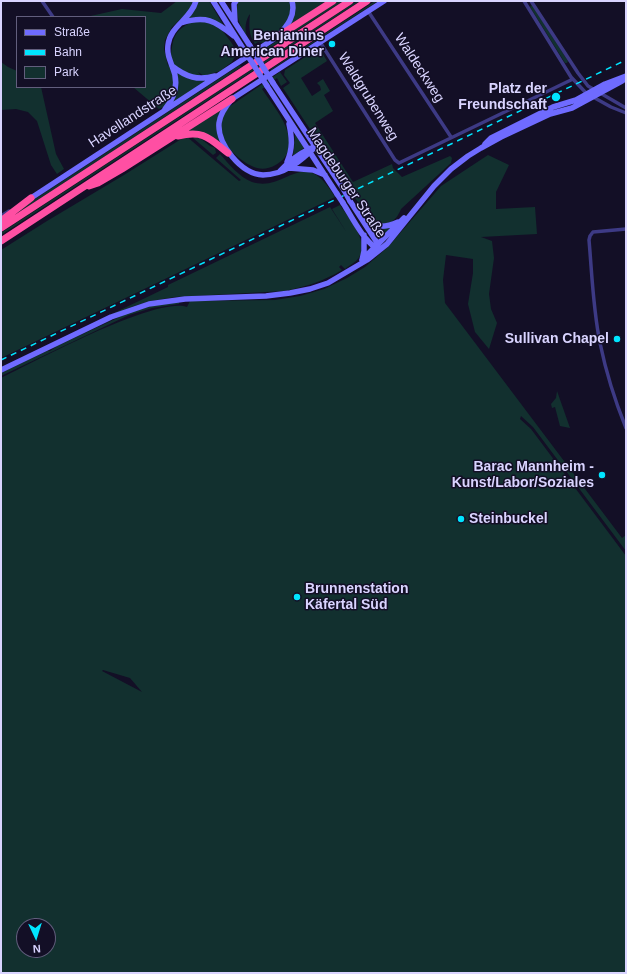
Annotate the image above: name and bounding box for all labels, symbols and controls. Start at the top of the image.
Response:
legend [16,16,146,88]
text: Straße [54,25,90,39]
place label: Benjamins American Diner [221,28,324,60]
street label: Waldeckweg [390,30,448,106]
marker: Benjamins American Diner [327,39,337,49]
text: Bahn [54,45,82,59]
street label: Waldgrubenweg [334,50,402,144]
text: Park [54,65,79,79]
place label: Platz der Freundschaft [458,81,547,114]
street label: Havellandstraße [86,82,180,152]
marker: Platz der Freundschaft [550,91,562,103]
street label: Magdeburger Straße [303,125,389,241]
place label: Sullivan Chapel [505,331,609,347]
marker: Sullivan Chapel [612,334,622,344]
place label: Barac Mannheim - Kunst/Labor/Soziales [452,459,594,492]
marker: Barac Mannheim - Kunst/Labor/Soziales [597,470,607,480]
place label: Steinbuckel [469,511,548,527]
marker: Steinbuckel [456,514,466,524]
place label: Brunnenstation Käfertal Süd [305,581,408,614]
marker: Brunnenstation Käfertal Süd [292,592,302,602]
north arrow [16,918,56,958]
text: N [32,943,41,955]

